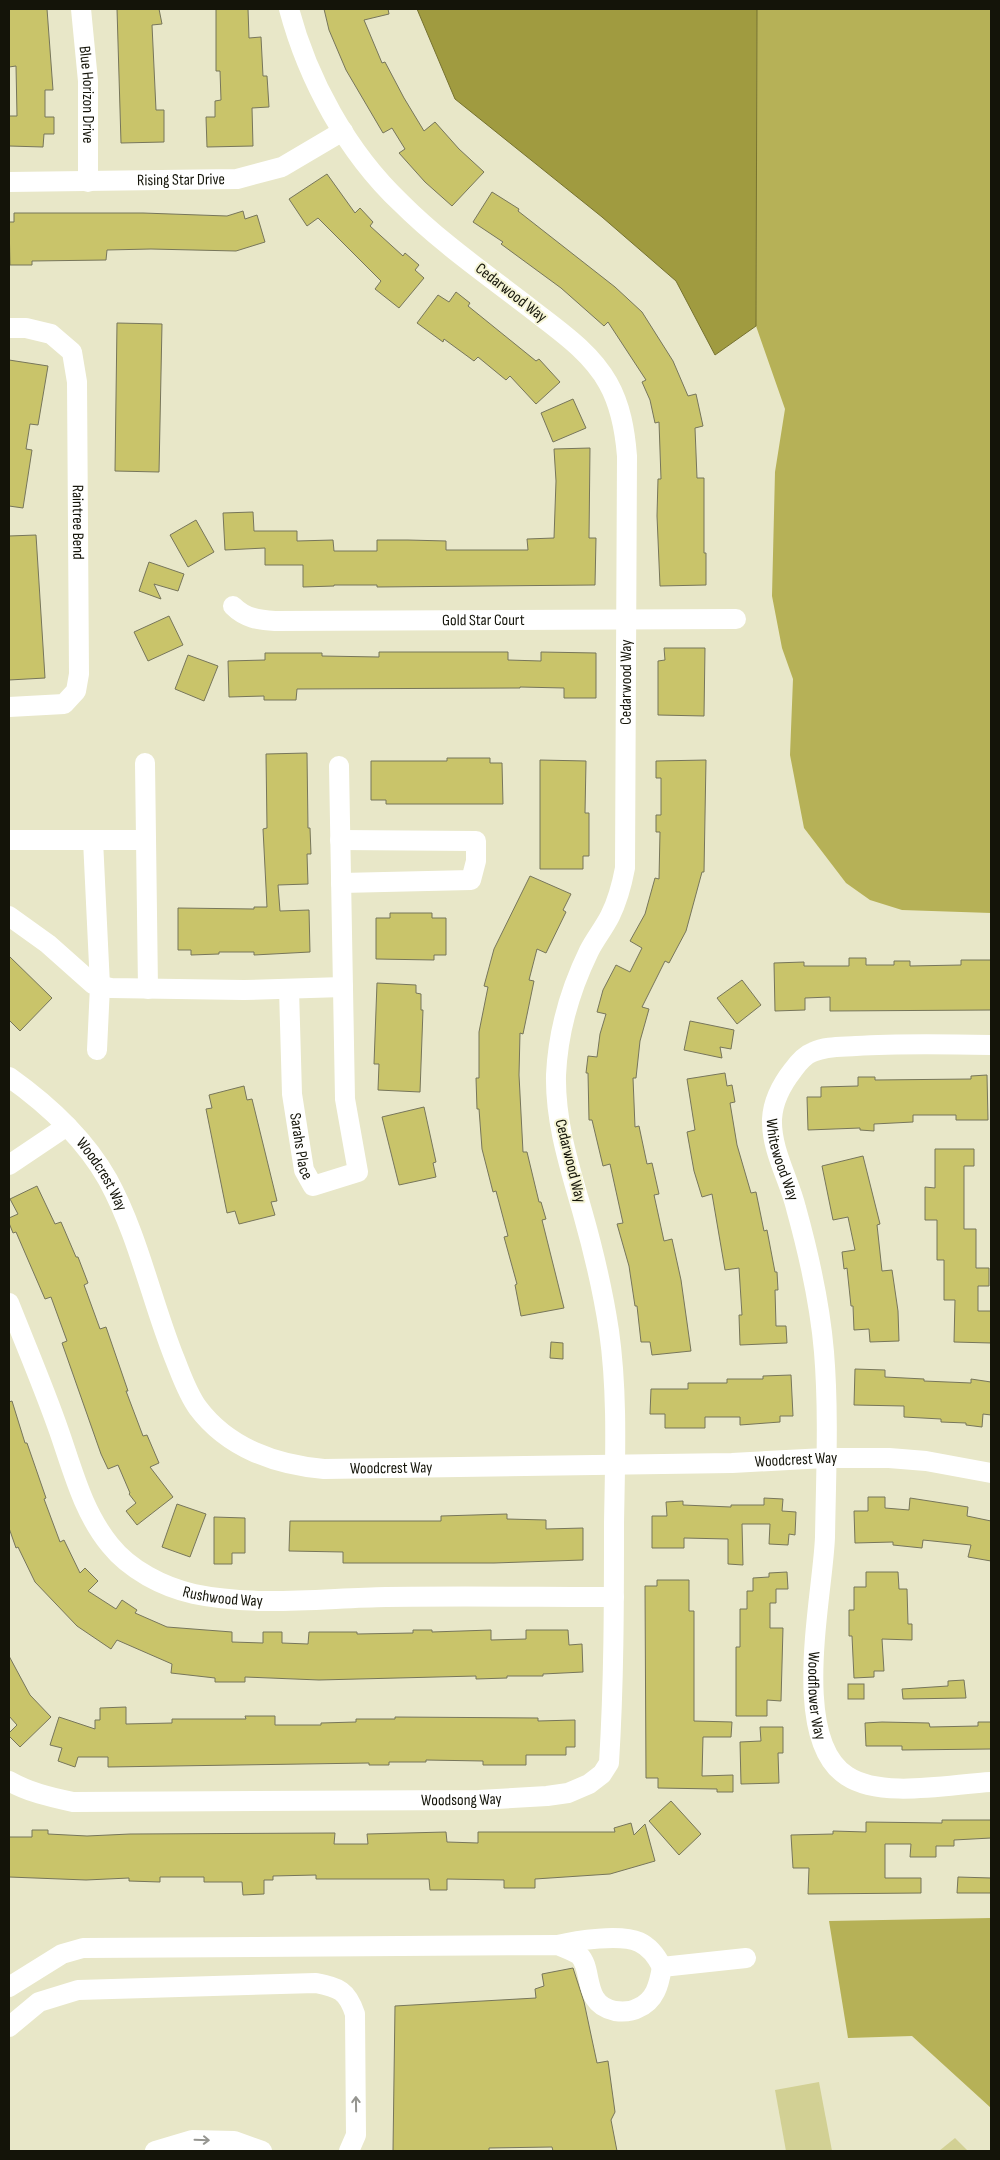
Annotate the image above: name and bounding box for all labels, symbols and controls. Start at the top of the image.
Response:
street label: Blue Horizon Drive [75,45,98,144]
street label: Rising Star Drive [137,170,225,190]
street label: Cedarwood Way [472,259,550,327]
street label: Raintree Bend [68,485,88,560]
street label: Gold Star Court [442,610,525,630]
street label: Cedarwood Way [616,639,636,725]
street label: Sarahs Place [286,1112,317,1183]
street label: Cedarwood Way [550,1117,590,1205]
street label: Whitewood Way [762,1118,803,1203]
street label: Woodcrest Way [72,1134,131,1214]
street label: Woodcrest Way [754,1448,837,1471]
street label: Woodcrest Way [350,1458,433,1478]
street label: Rushwood Way [181,1582,263,1610]
street label: Woodflower Way [804,1651,830,1742]
street label: Woodsong Way [421,1789,502,1810]
one-way arrow [351,2096,361,2112]
one-way arrow [194,2136,210,2145]

